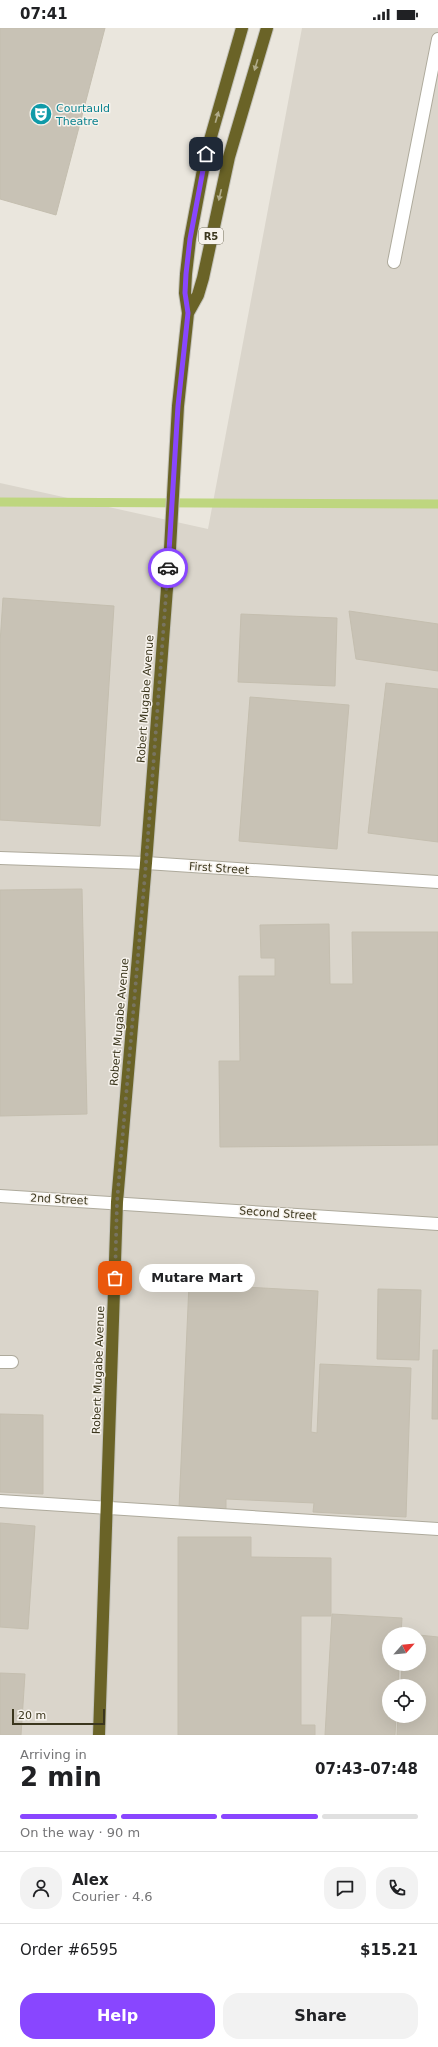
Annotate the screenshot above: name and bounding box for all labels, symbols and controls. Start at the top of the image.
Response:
text: 07:41 [20,5,68,23]
one-way arrow [252,60,258,72]
theatre icon: Courtauld Theatre [28,101,54,127]
place label: Courtauld Theatre [55,102,110,128]
one-way arrow [214,110,220,122]
pin [189,137,223,171]
icon: home [195,143,217,165]
one-way arrow [217,189,223,201]
road number: R5 [199,228,223,244]
courier [148,548,188,588]
icon: car [157,557,179,579]
street label: Robert Mugabe Avenue [135,634,156,763]
street label: First Street [189,860,250,877]
street label: Robert Mugabe Avenue [107,957,132,1086]
street label: 2nd Street [30,1191,89,1208]
street label: Second Street [239,1204,318,1223]
pin [98,1261,132,1295]
callout: Mutare Mart [139,1264,255,1292]
icon: bag [104,1267,126,1289]
text: Mutare Mart [151,1270,243,1285]
street label: Robert Mugabe Avenue [90,1305,107,1434]
north arrow [382,1627,426,1671]
map controls [382,1627,426,1723]
button: locate [382,1679,426,1723]
scale bar [12,1707,105,1726]
text: 20 m [18,1709,46,1722]
text: Arriving in [20,1747,87,1762]
text: 07:43–07:48 [315,1760,418,1778]
text: 2 min [20,1762,102,1792]
text: On the way · 90 m [20,1825,140,1840]
button: person [20,1867,62,1909]
button: chat [324,1867,366,1909]
button: phone [376,1867,418,1909]
text: Alex [72,1871,109,1889]
text: Courier · 4.6 [72,1889,153,1904]
text: Order #6595 [20,1941,118,1959]
text: $15.21 [360,1941,418,1959]
button: Help [20,1993,215,2039]
button: Share [223,1993,418,2039]

